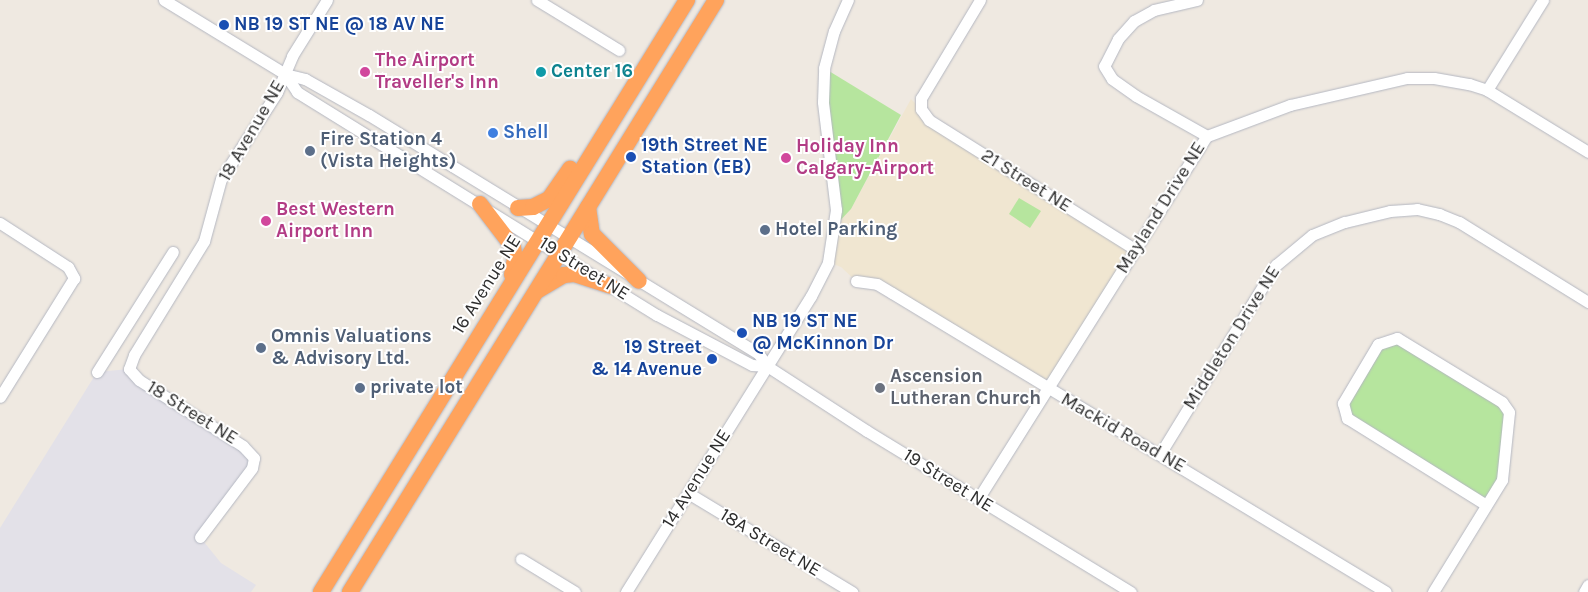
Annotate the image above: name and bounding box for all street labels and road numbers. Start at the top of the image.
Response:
street label: 18 Avenue NE [214,76,290,186]
street label: Mayland Drive NE [1111,138,1211,278]
street label: 21 Street NE [977,144,1075,218]
street label: 16 Avenue NE [448,231,526,339]
street label: 19 Street NE [535,232,633,306]
street label: Middleton Drive NE [1179,262,1285,414]
street label: 18 Street NE [142,376,242,450]
street label: Mackid Road NE [1056,388,1190,478]
street label: 14 Avenue NE [658,425,736,533]
street label: 19 Street NE [899,444,997,518]
street label: 18A Street NE [715,504,825,582]

